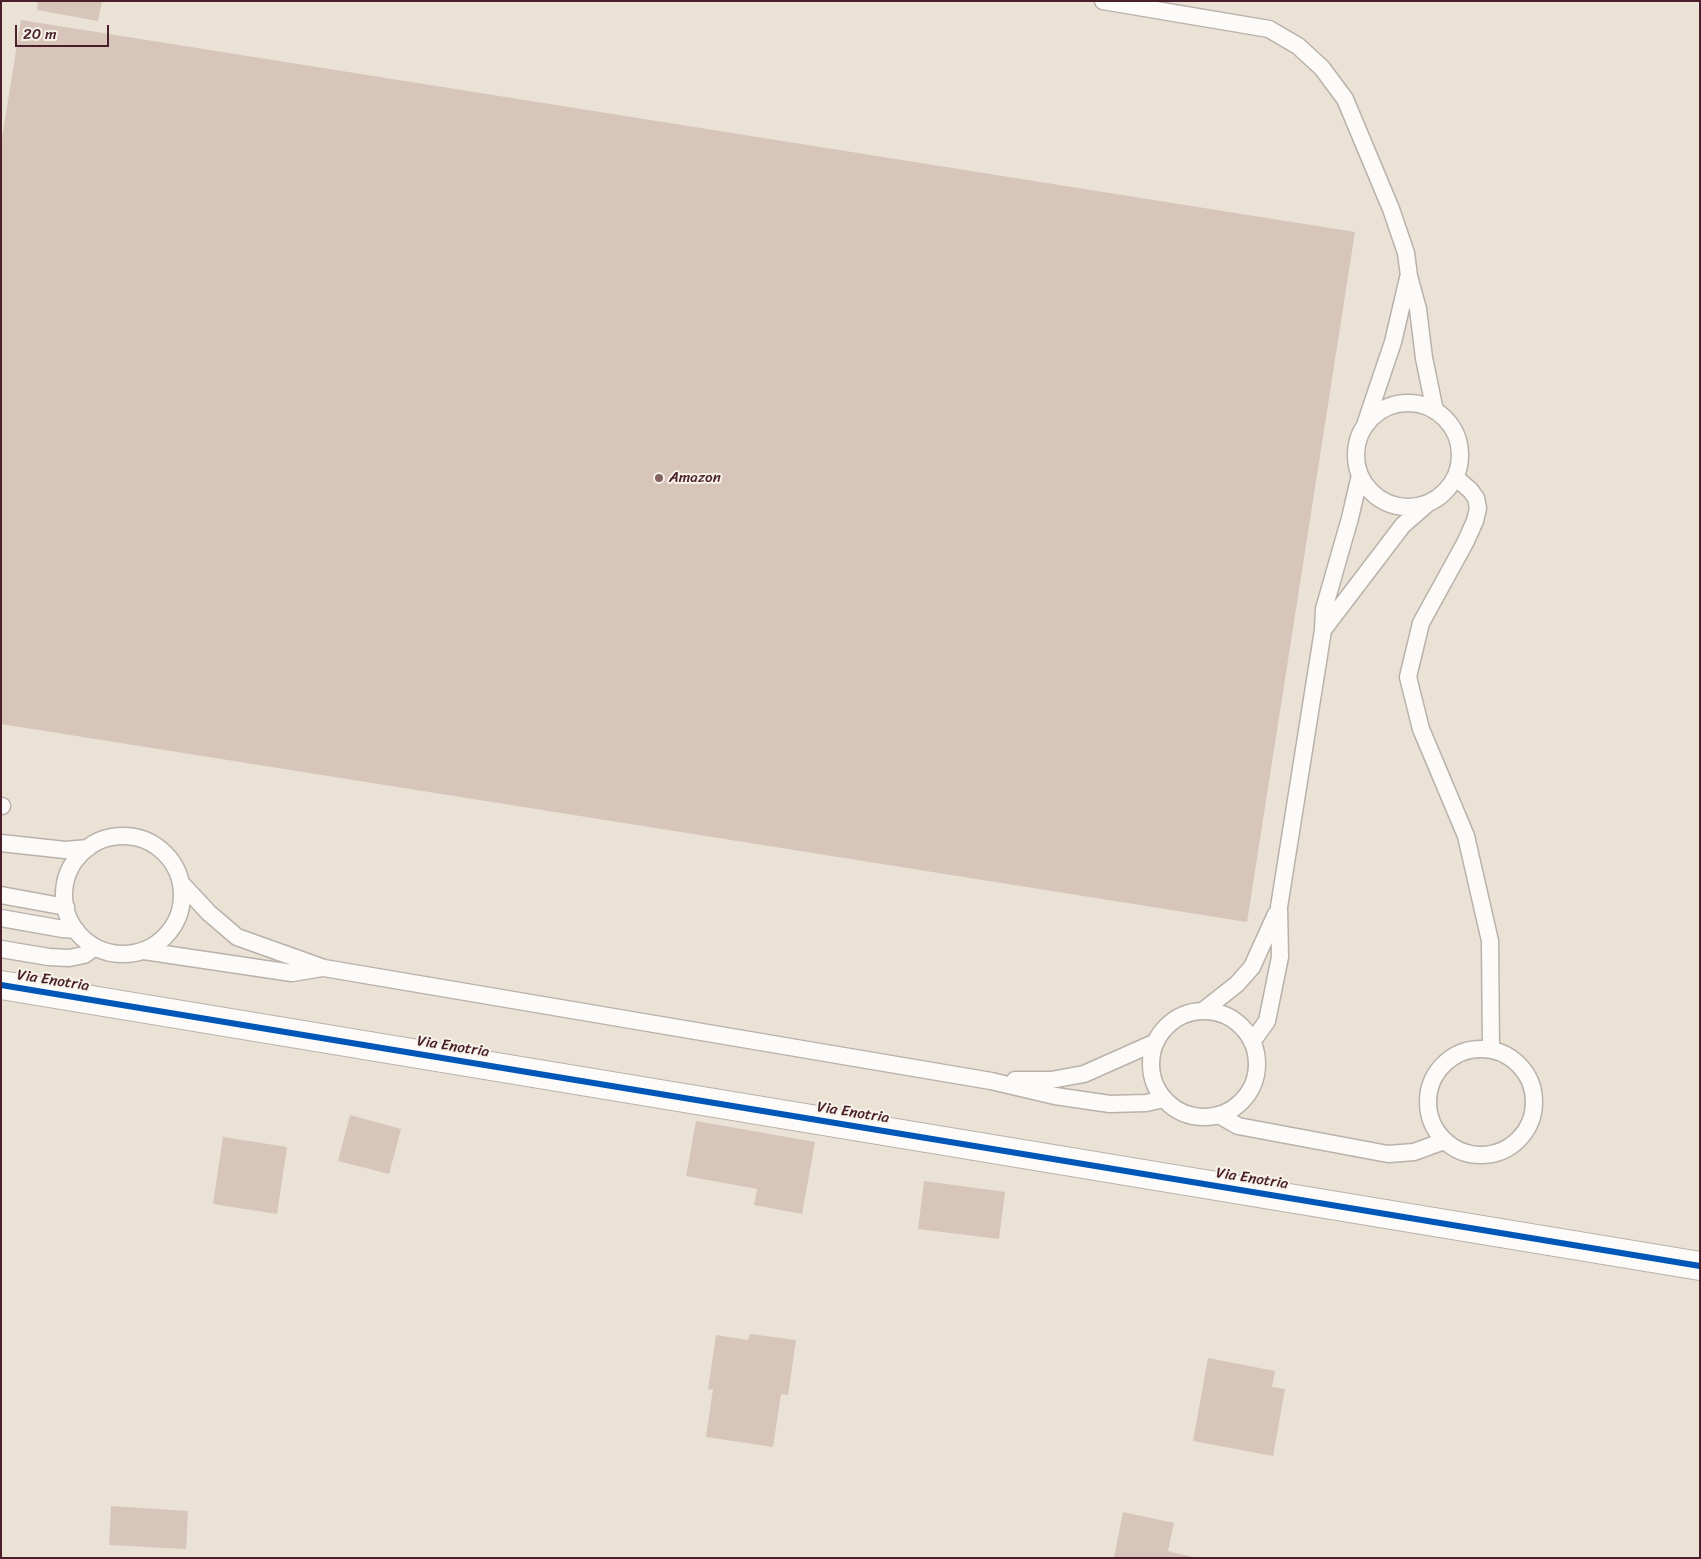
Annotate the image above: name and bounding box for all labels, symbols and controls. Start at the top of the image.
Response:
scale bar [18,15,111,47]
text: 20 m [23,21,57,47]
place label: Amazon [669,469,721,487]
marker: Amazon [653,472,665,484]
street label: Via Enotria [16,966,90,996]
street label: Via Enotria [416,1032,490,1062]
street label: Via Enotria [816,1098,890,1128]
street label: Via Enotria [1215,1164,1289,1194]

